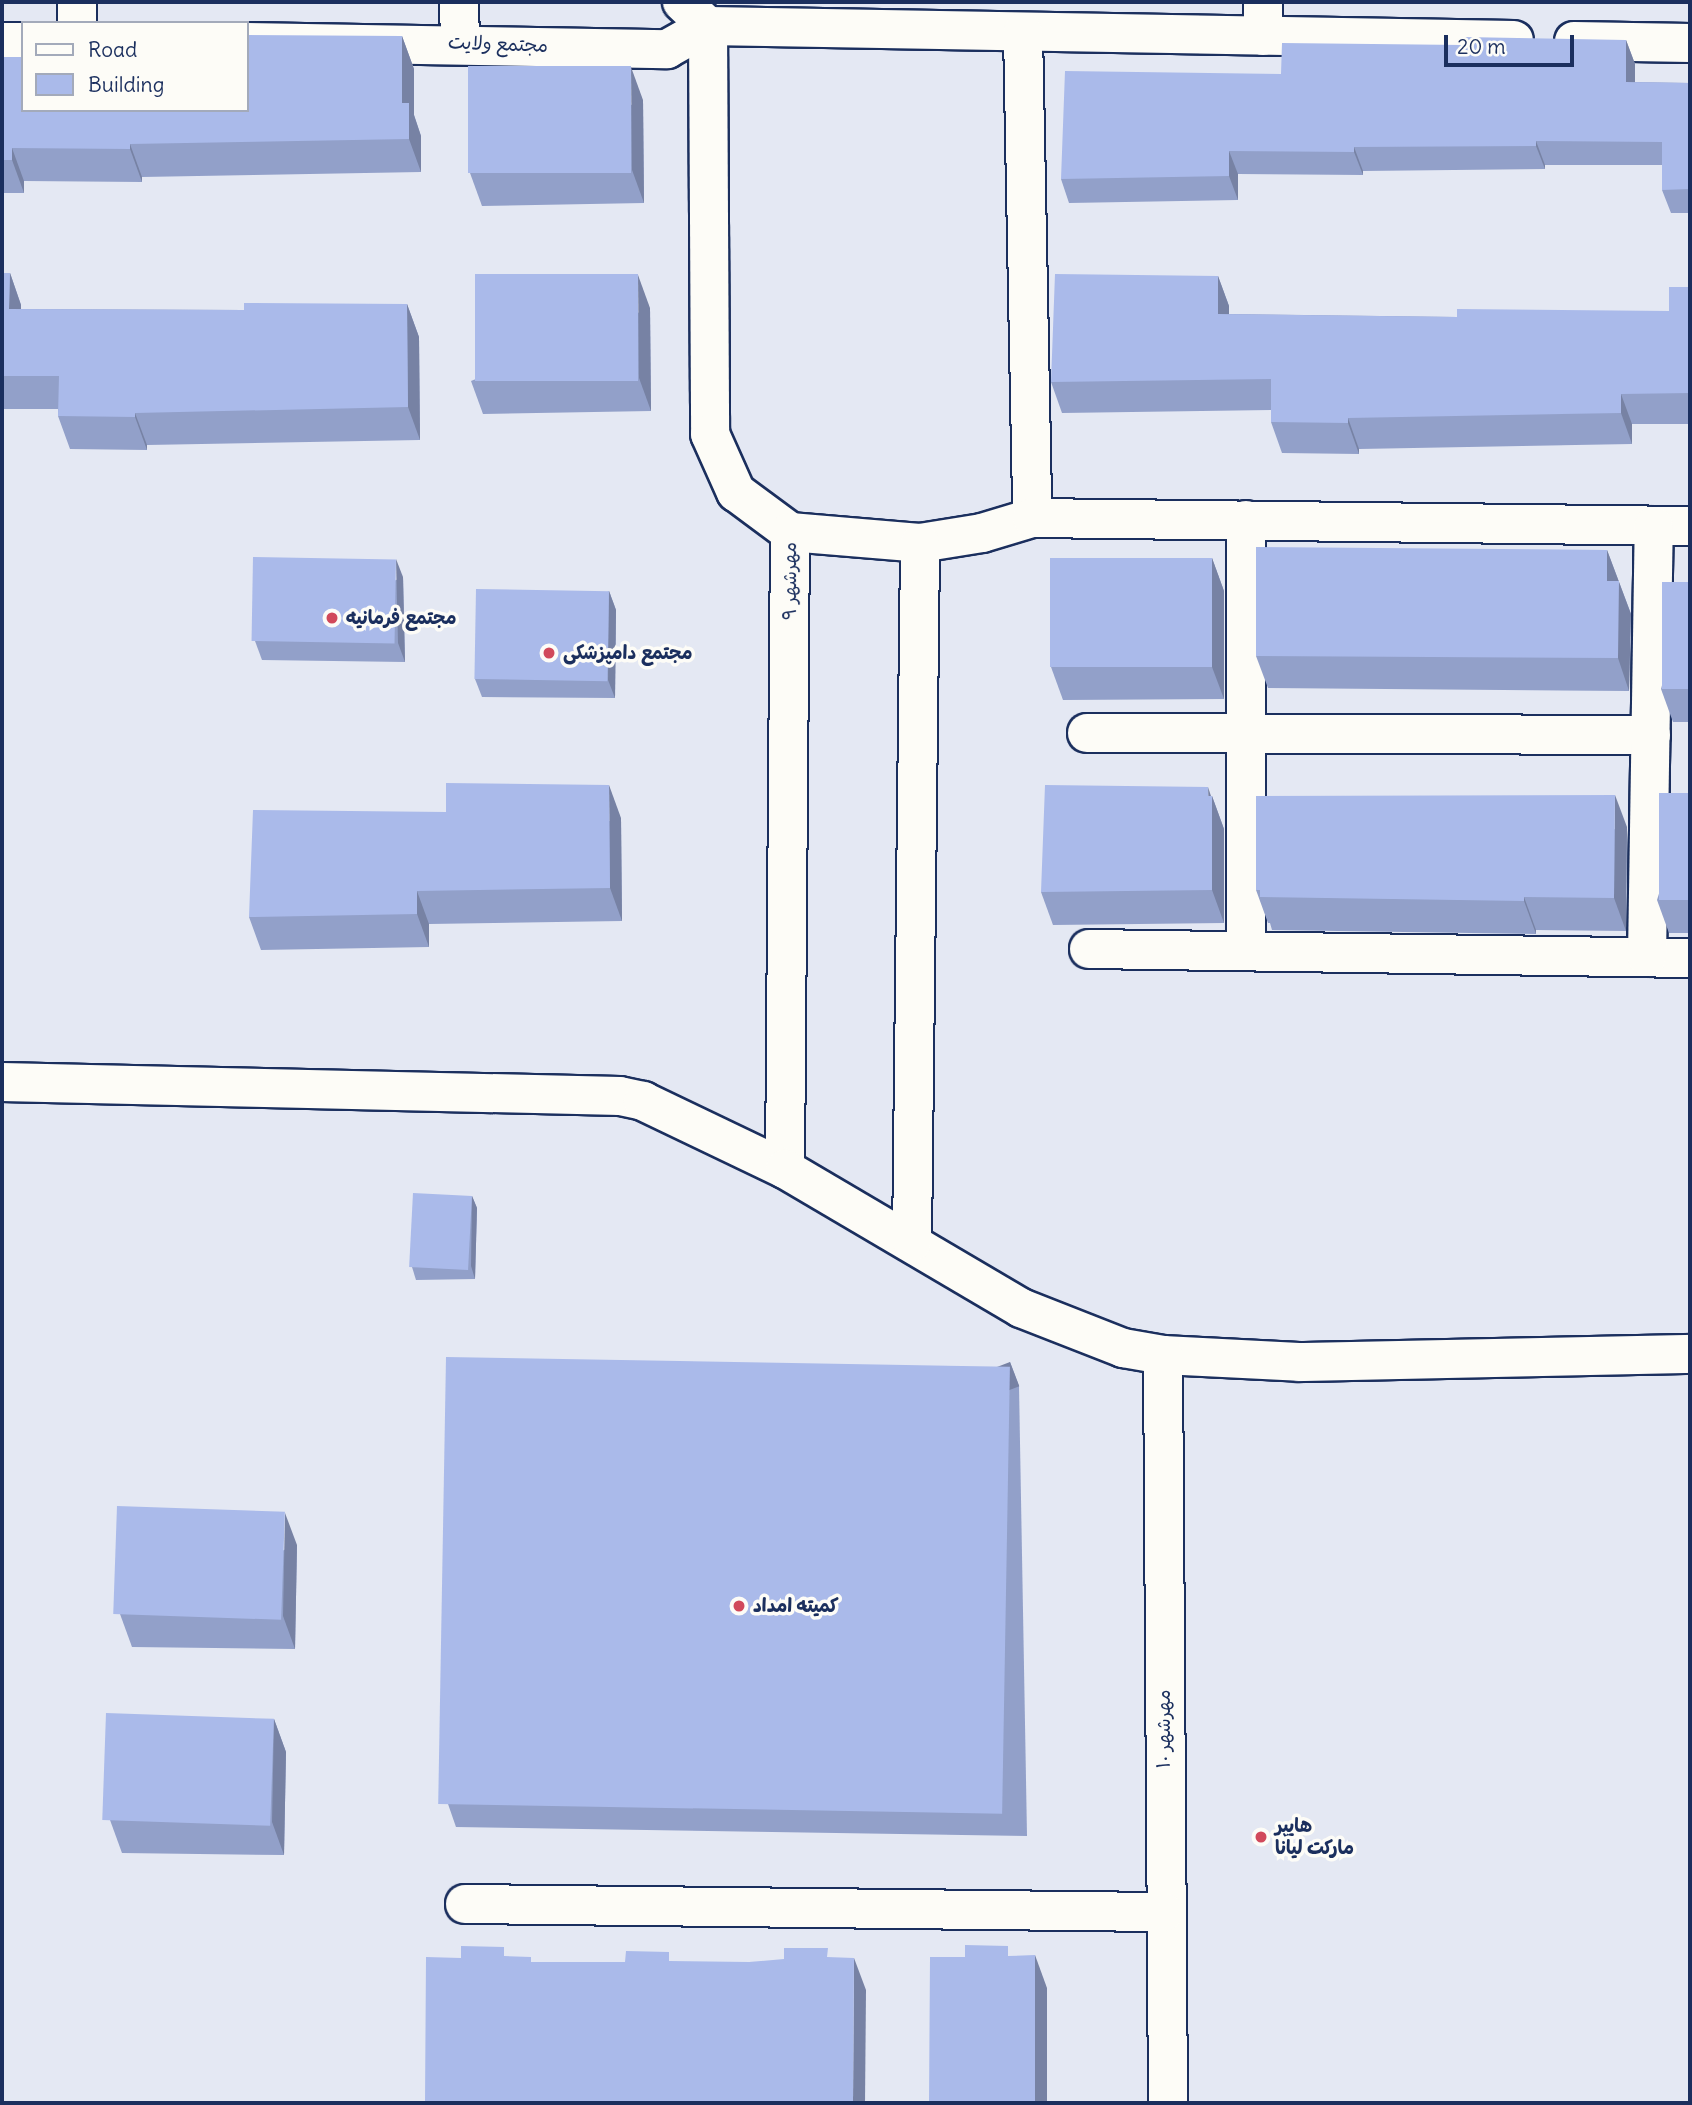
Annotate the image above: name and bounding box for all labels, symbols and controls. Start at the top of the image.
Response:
legend [21,21,248,112]
scale bar [1447,21,1576,65]
street label: مجتمع ولایت [448,31,548,57]
text: 20 m [1457,33,1506,60]
text: Road [88,36,137,63]
text: Building [88,71,164,98]
street label: مهرشهر ۹ [779,542,801,620]
place label: مجتمع فرمانیه [346,607,457,629]
marker: مجتمع فرمانیه [324,610,340,626]
place label: مجتمع دامپزشکی [563,642,693,664]
marker: مجتمع دامپزشکی [541,645,557,661]
place label: کمیته امداد [753,1595,839,1617]
marker: کمیته امداد [731,1598,747,1614]
street label: مهرشهر ۱۰ [1153,1689,1175,1769]
place label: هایپر مارکت لیانا [1275,1815,1354,1859]
marker: هایپر مارکت لیانا [1253,1829,1269,1845]

